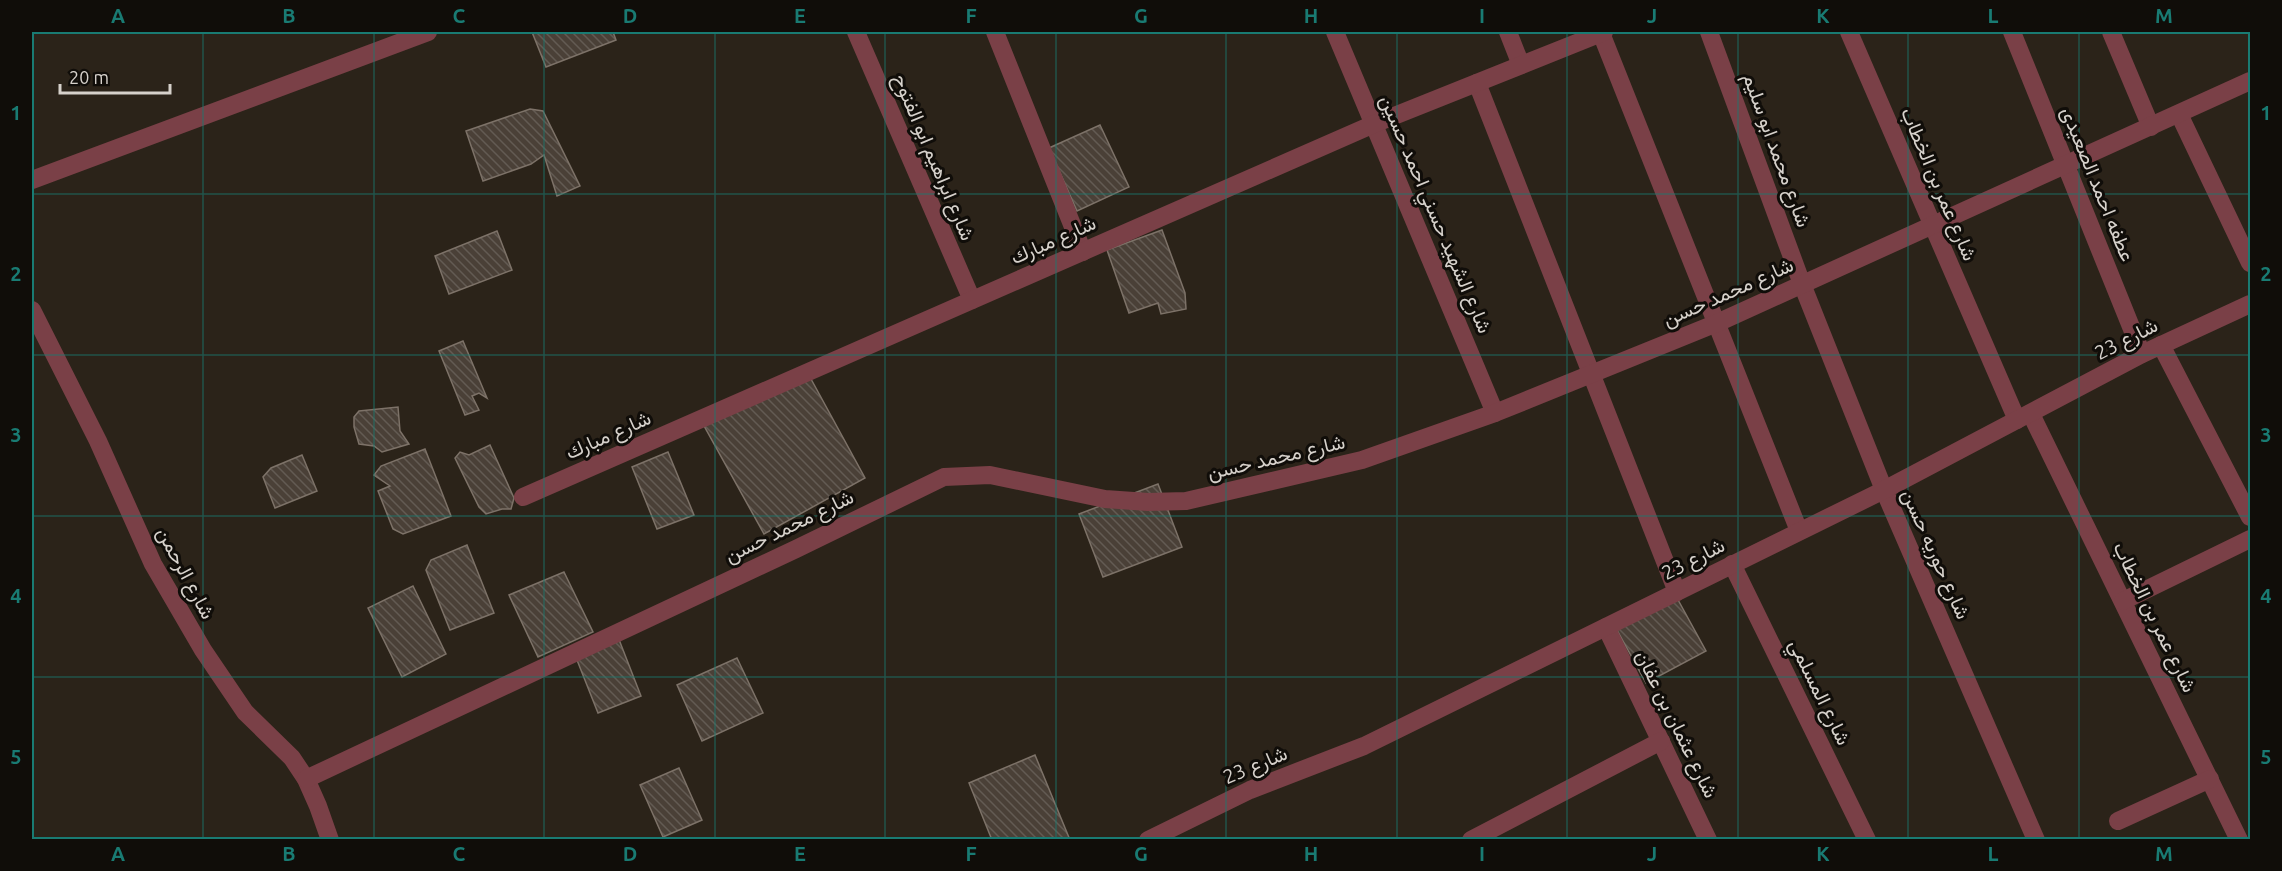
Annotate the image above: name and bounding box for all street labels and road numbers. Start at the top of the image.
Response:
street label: شارع ابراهيم ابو الفتوح [886,70,980,245]
street label: شارع محمد ابو سليم [1736,70,1816,231]
street label: شارع الشهيد حسني احمد حسين [1370,91,1497,339]
street label: عطفه احمد الصعيدى [2056,103,2140,265]
street label: شارع عمر بن الخطاب [1894,104,1982,265]
street label: شارع مبارك [1007,211,1100,271]
street label: شارع محمد حسن [1659,252,1798,333]
street label: شارع 23 [2091,313,2162,367]
street label: شارع مبارك [562,406,655,466]
street label: شارع محمد حسن [1205,430,1348,486]
street label: شارع محمد حسن [721,484,858,569]
street label: شارع حوريه حسن [1895,485,1975,624]
street label: شارع الرحمن [150,523,220,624]
street label: شارع 23 [1658,533,1729,587]
street label: شارع عمر بن الخطاب [2106,538,2202,697]
street label: شارع المسلمي [1780,635,1856,751]
street label: شارع عثمان بن عفان [1629,646,1723,803]
street label: شارع 23 [1219,741,1291,791]

